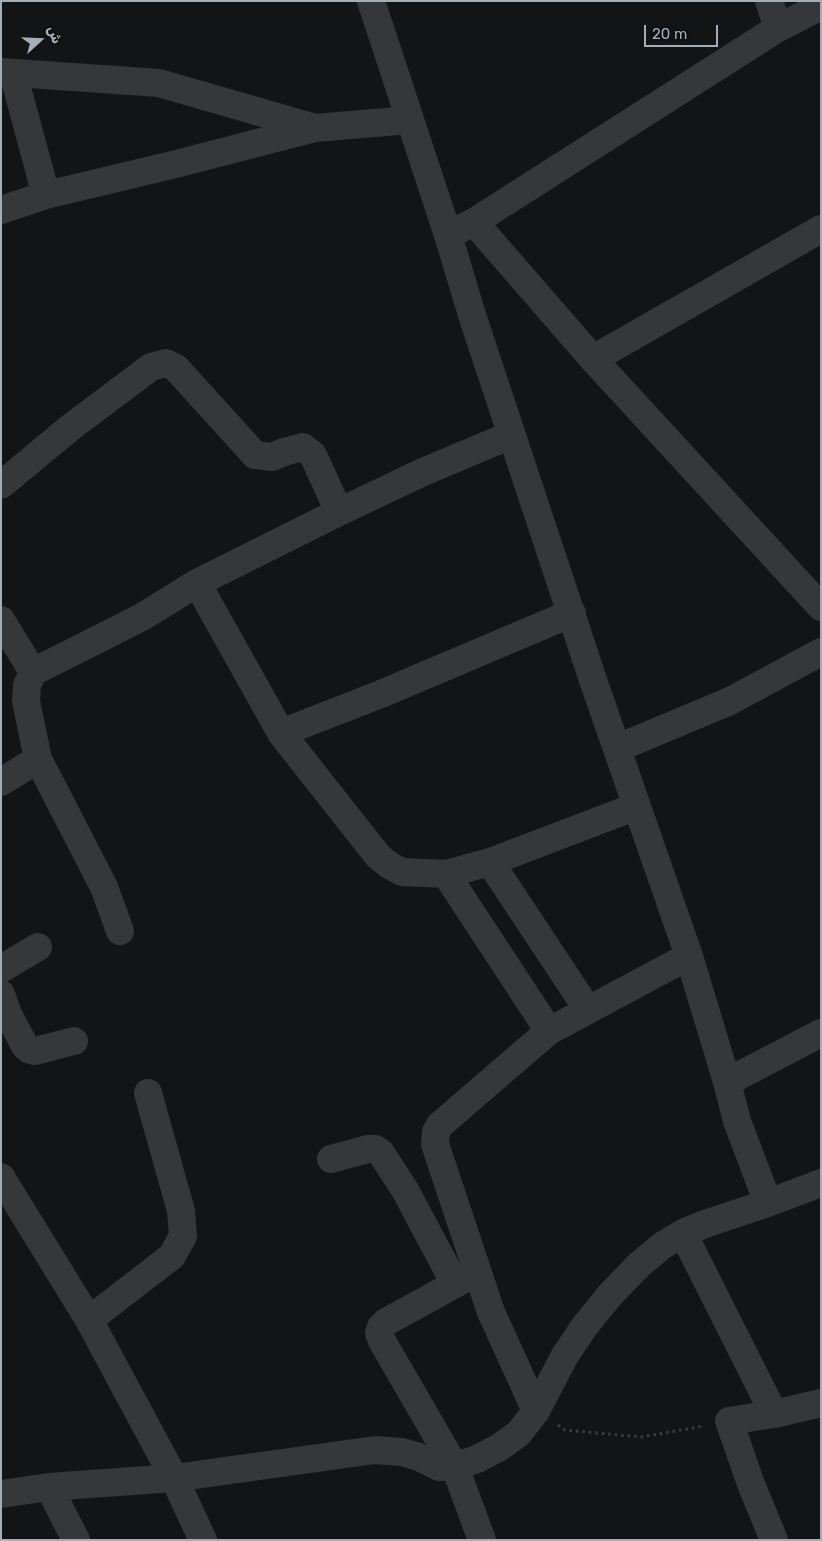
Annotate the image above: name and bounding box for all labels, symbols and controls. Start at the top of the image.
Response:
north arrow [15,15,65,65]
scale bar [647,15,721,47]
text: ش [44,23,66,46]
text: 20 m [652,25,687,43]

